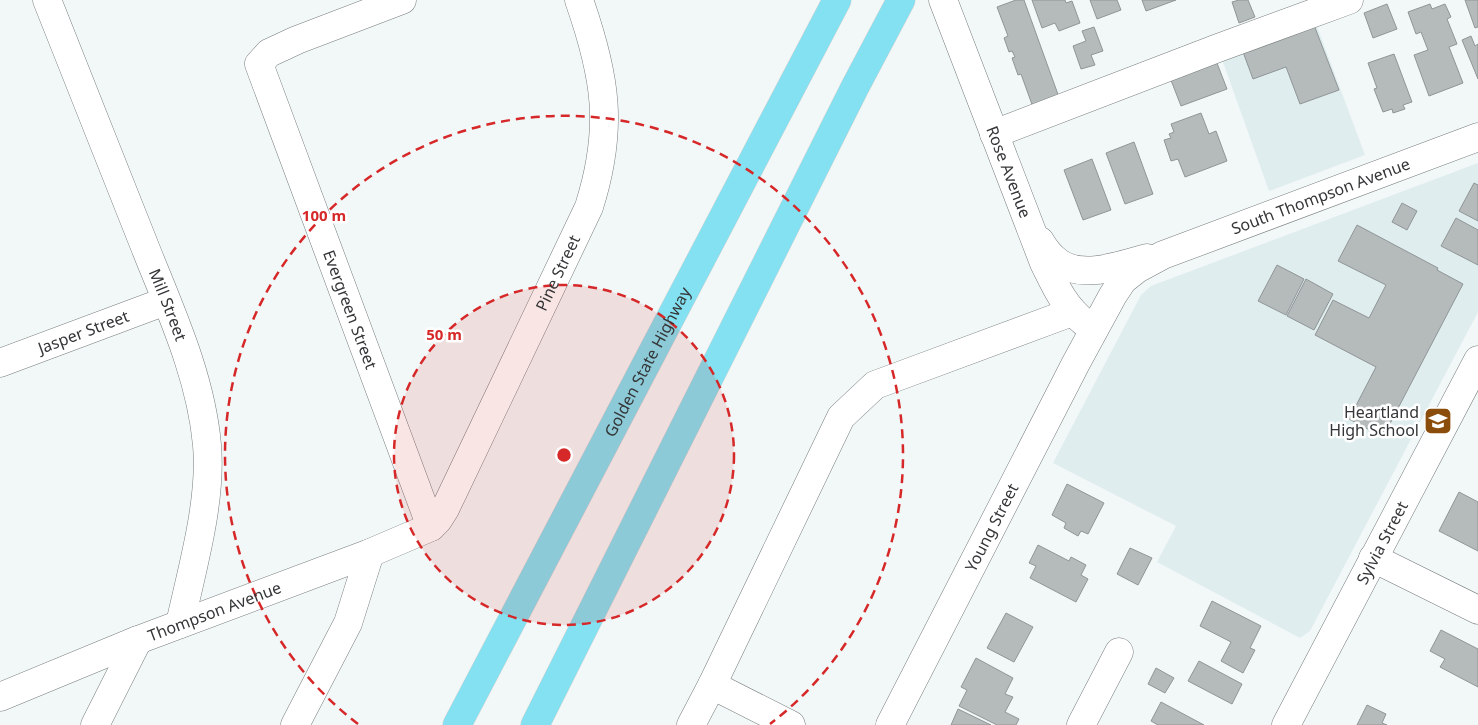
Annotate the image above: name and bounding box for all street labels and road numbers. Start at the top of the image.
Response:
street label: Rose Avenue [981,123,1037,221]
street label: South Thompson Avenue [1228,153,1413,239]
street label: Pine Street [530,231,585,314]
street label: Evergreen Street [318,247,382,372]
street label: Mill Street [144,265,192,344]
street label: Golden State Highway [599,282,696,441]
street label: Jasper Street [33,305,132,360]
street label: Young Street [960,479,1023,575]
street label: Sylvia Street [1351,497,1413,588]
street label: Thompson Avenue [145,576,284,646]

